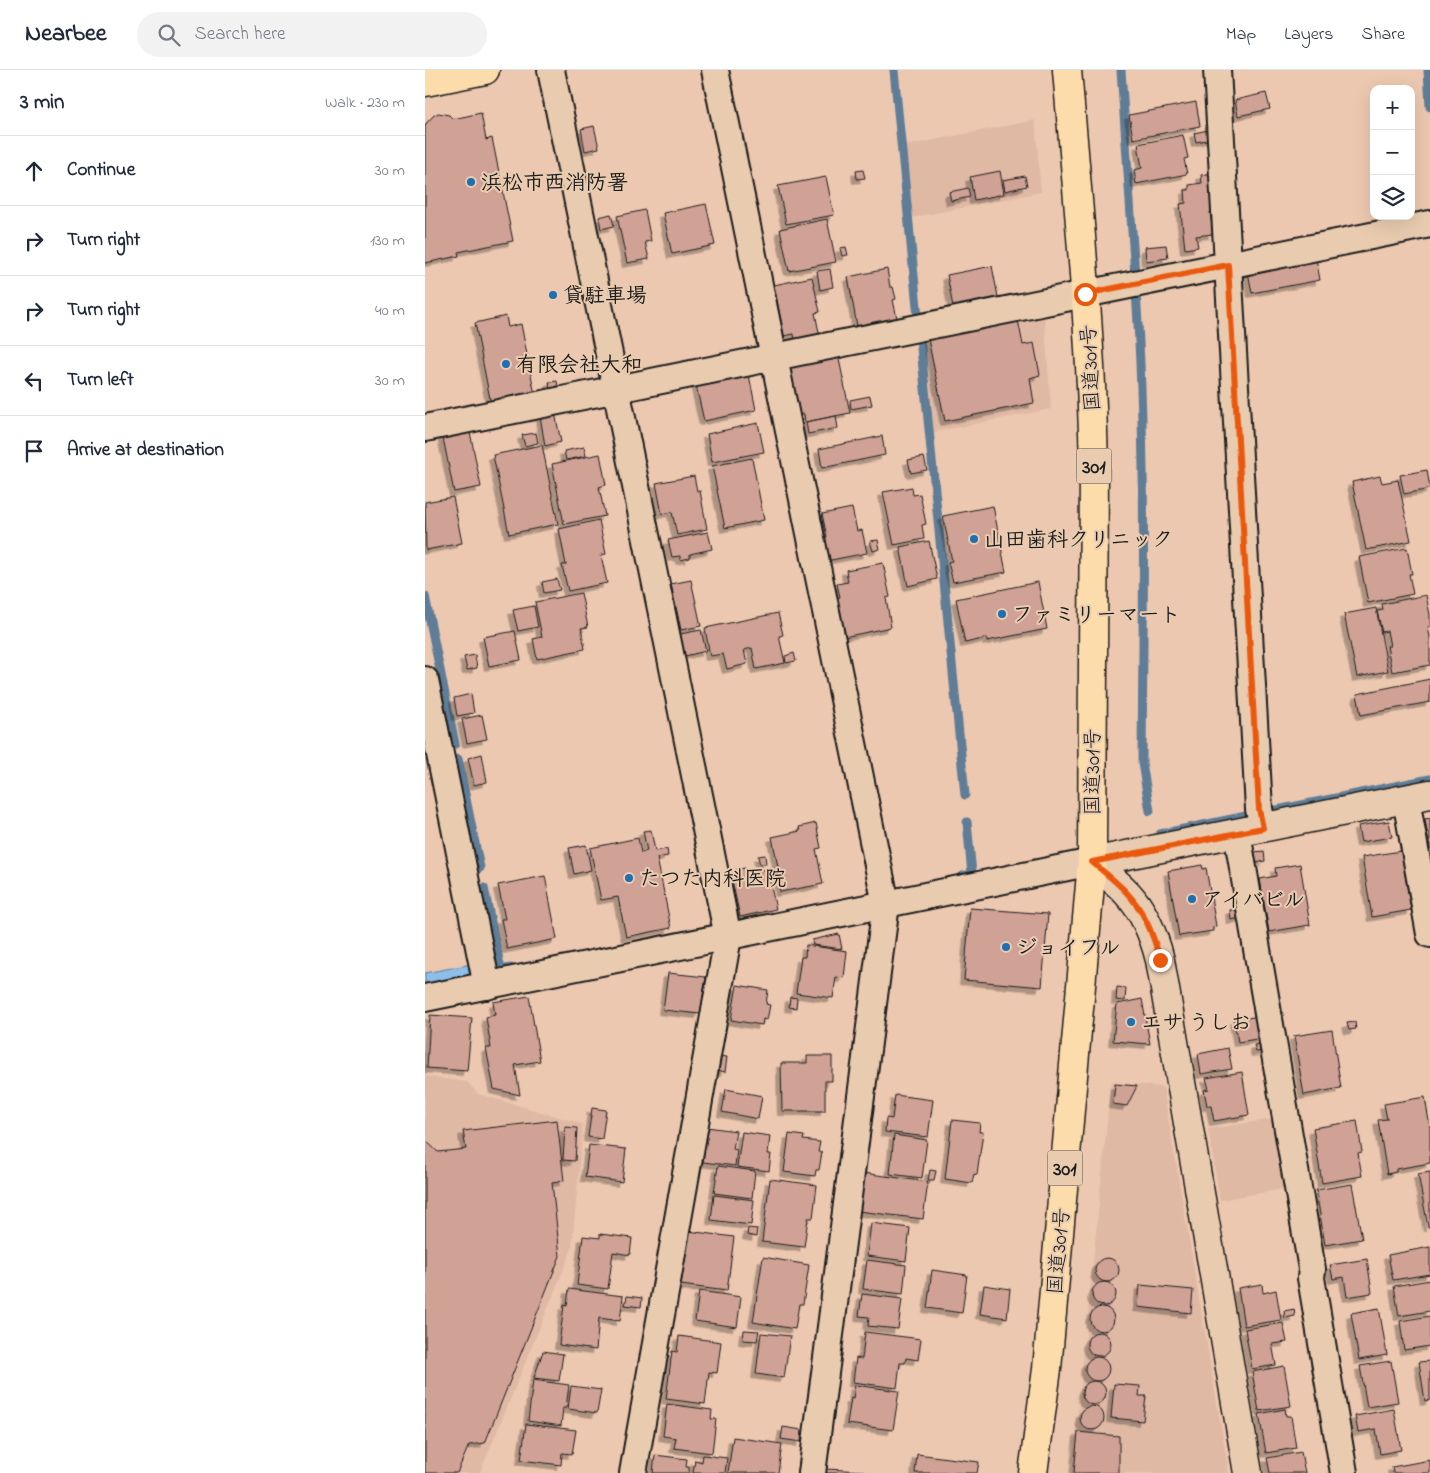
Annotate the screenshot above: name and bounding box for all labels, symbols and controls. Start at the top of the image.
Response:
search box [137,12,487,57]
text: Nearbee [25,17,107,52]
icon: search [155,21,183,49]
text: Search here [195,21,286,48]
text: Map [1226,22,1256,48]
text: Layers [1284,22,1334,48]
text: Share [1362,22,1405,48]
map controls [1370,85,1415,220]
button: + [1370,85,1415,130]
text: 3 min [20,88,64,118]
text: Walk · 230 m [325,91,405,115]
button: − [1370,130,1415,175]
icon: ahead [20,157,48,185]
text: Continue [67,157,135,184]
text: 30 m [375,159,405,183]
place label: 浜松市西消防署 [481,169,628,199]
button: layers [1370,175,1415,220]
marker: 浜松市西消防署 [465,176,477,188]
icon: right [20,227,48,255]
text: Turn right [67,227,140,254]
text: 130 m [370,229,405,253]
place label: 貸駐車場 [563,282,647,312]
route start [1074,283,1097,306]
marker: 貸駐車場 [547,289,559,301]
icon: right [20,297,48,325]
text: Turn right [67,297,140,324]
text: 40 m [375,299,405,323]
street label: 国道301号 [1075,323,1109,412]
place label: 有限会社大和 [516,351,642,381]
marker: 有限会社大和 [500,358,512,370]
icon: left [20,367,48,395]
text: Turn left [67,367,134,394]
text: 30 m [375,369,405,393]
icon: arrive [20,437,48,465]
text: Arrive at destination [67,437,224,464]
road number: 301 [1077,448,1111,484]
place label: 山田歯科クリニック [984,526,1173,556]
marker: 山田歯科クリニック [968,533,980,545]
place label: ファミリーマート [1012,601,1181,631]
marker: ファミリーマート [996,608,1008,620]
street label: 国道301号 [1079,728,1109,816]
place label: たつた内科医院 [639,865,786,895]
marker: たつた内科医院 [623,872,635,884]
place label: アイバビル [1202,886,1305,916]
marker: アイバビル [1186,893,1198,905]
place label: ジョイフル [1016,934,1121,964]
marker: ジョイフル [1000,941,1012,953]
route end [1149,949,1172,972]
place label: エサ うしお [1141,1009,1251,1039]
marker: エサ うしお [1125,1016,1137,1028]
road number: 301 [1047,1150,1083,1186]
street label: 国道301号 [1041,1206,1079,1296]

